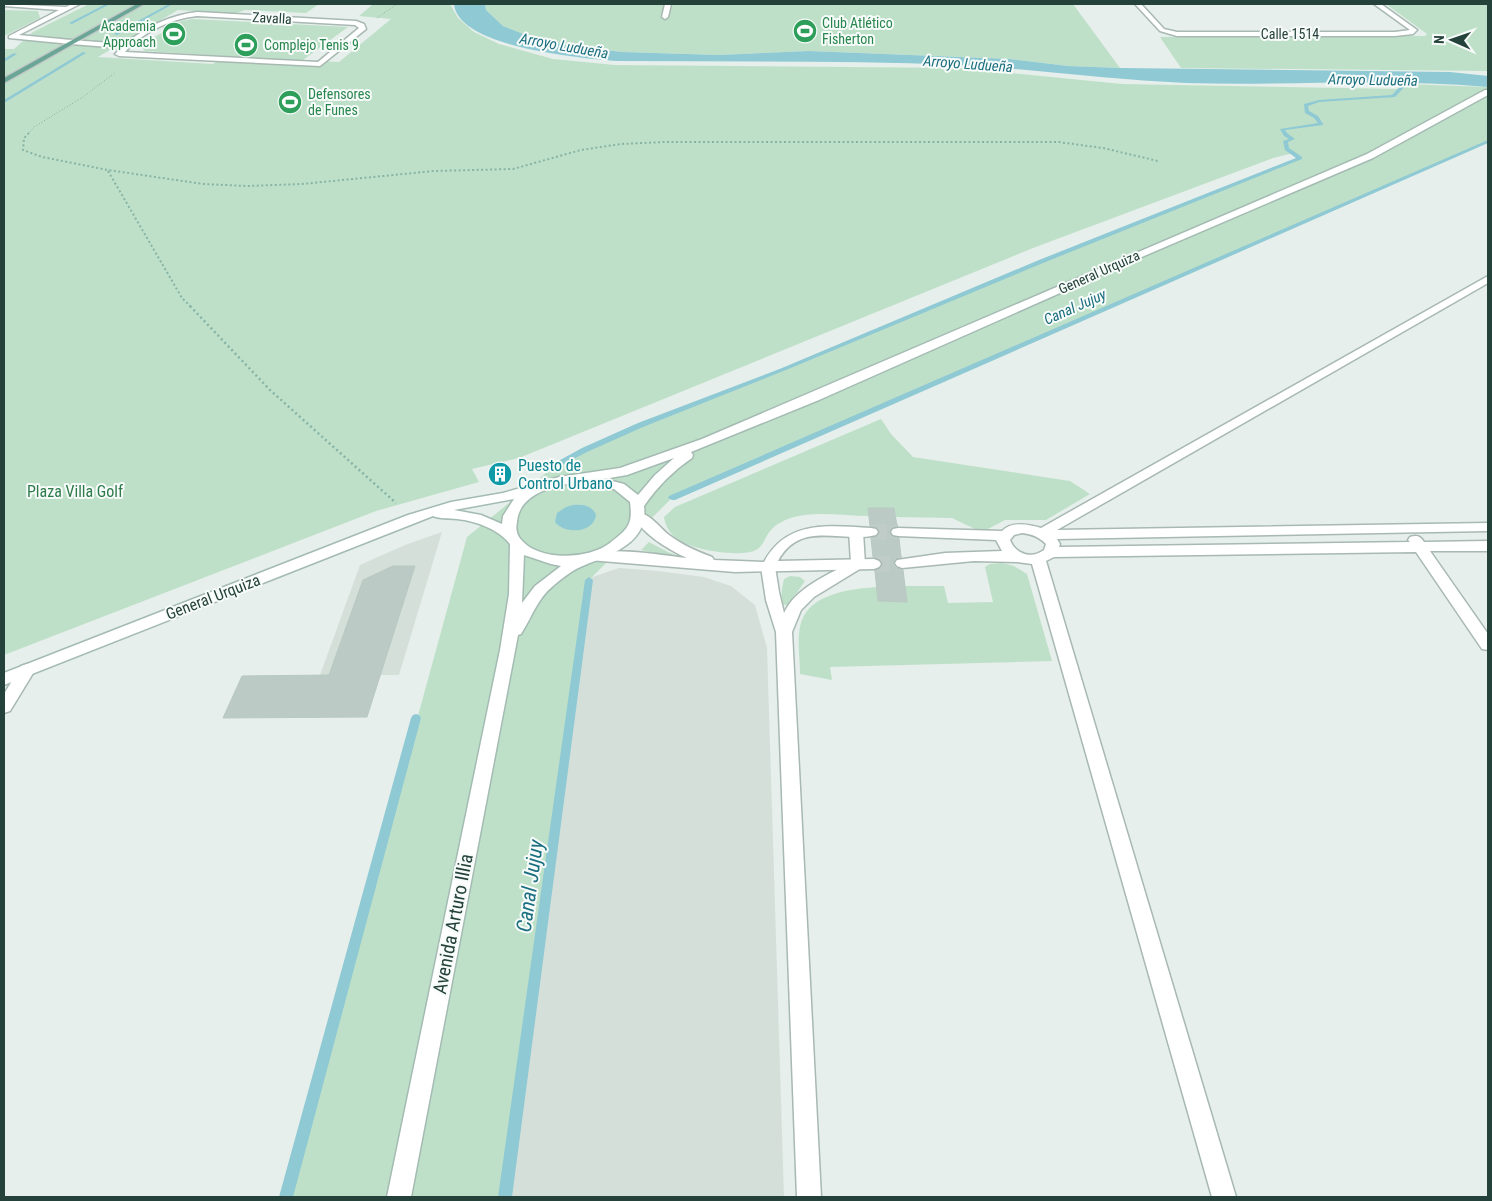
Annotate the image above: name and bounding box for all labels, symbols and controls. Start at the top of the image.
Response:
street label: Zavalla [252,9,292,27]
place label: Club Atlético Fisherton [822,15,893,47]
north arrow [1427,15,1477,65]
place label: Academia Approach [101,18,156,50]
sports icon: Club Atlético Fisherton [792,18,818,44]
sports icon: Academia Approach [161,21,187,47]
street label: Calle 1514 [1261,26,1319,42]
water label: Arroyo Ludueña [517,29,610,63]
sports icon: Complejo Tenis 9 [233,32,259,58]
text: N [1431,35,1447,44]
place label: Complejo Tenis 9 [264,37,359,53]
water label: Arroyo Ludueña [922,52,1013,76]
water label: Arroyo Ludueña [1327,70,1418,90]
place label: Defensores de Funes [308,86,371,118]
sports icon: Defensores de Funes [277,89,303,115]
street label: General Urquiza [1056,247,1142,297]
water label: Canal Jujuy [1041,285,1110,329]
place label: Puesto de Control Urbano [518,456,613,493]
building icon: Puesto de Control Urbano [487,461,513,487]
park label: Plaza Villa Golf [27,482,123,501]
street label: General Urquiza [163,570,263,624]
water label: Canal Jujuy [512,838,548,934]
street label: Avenida Arturo Illia [428,852,478,996]

